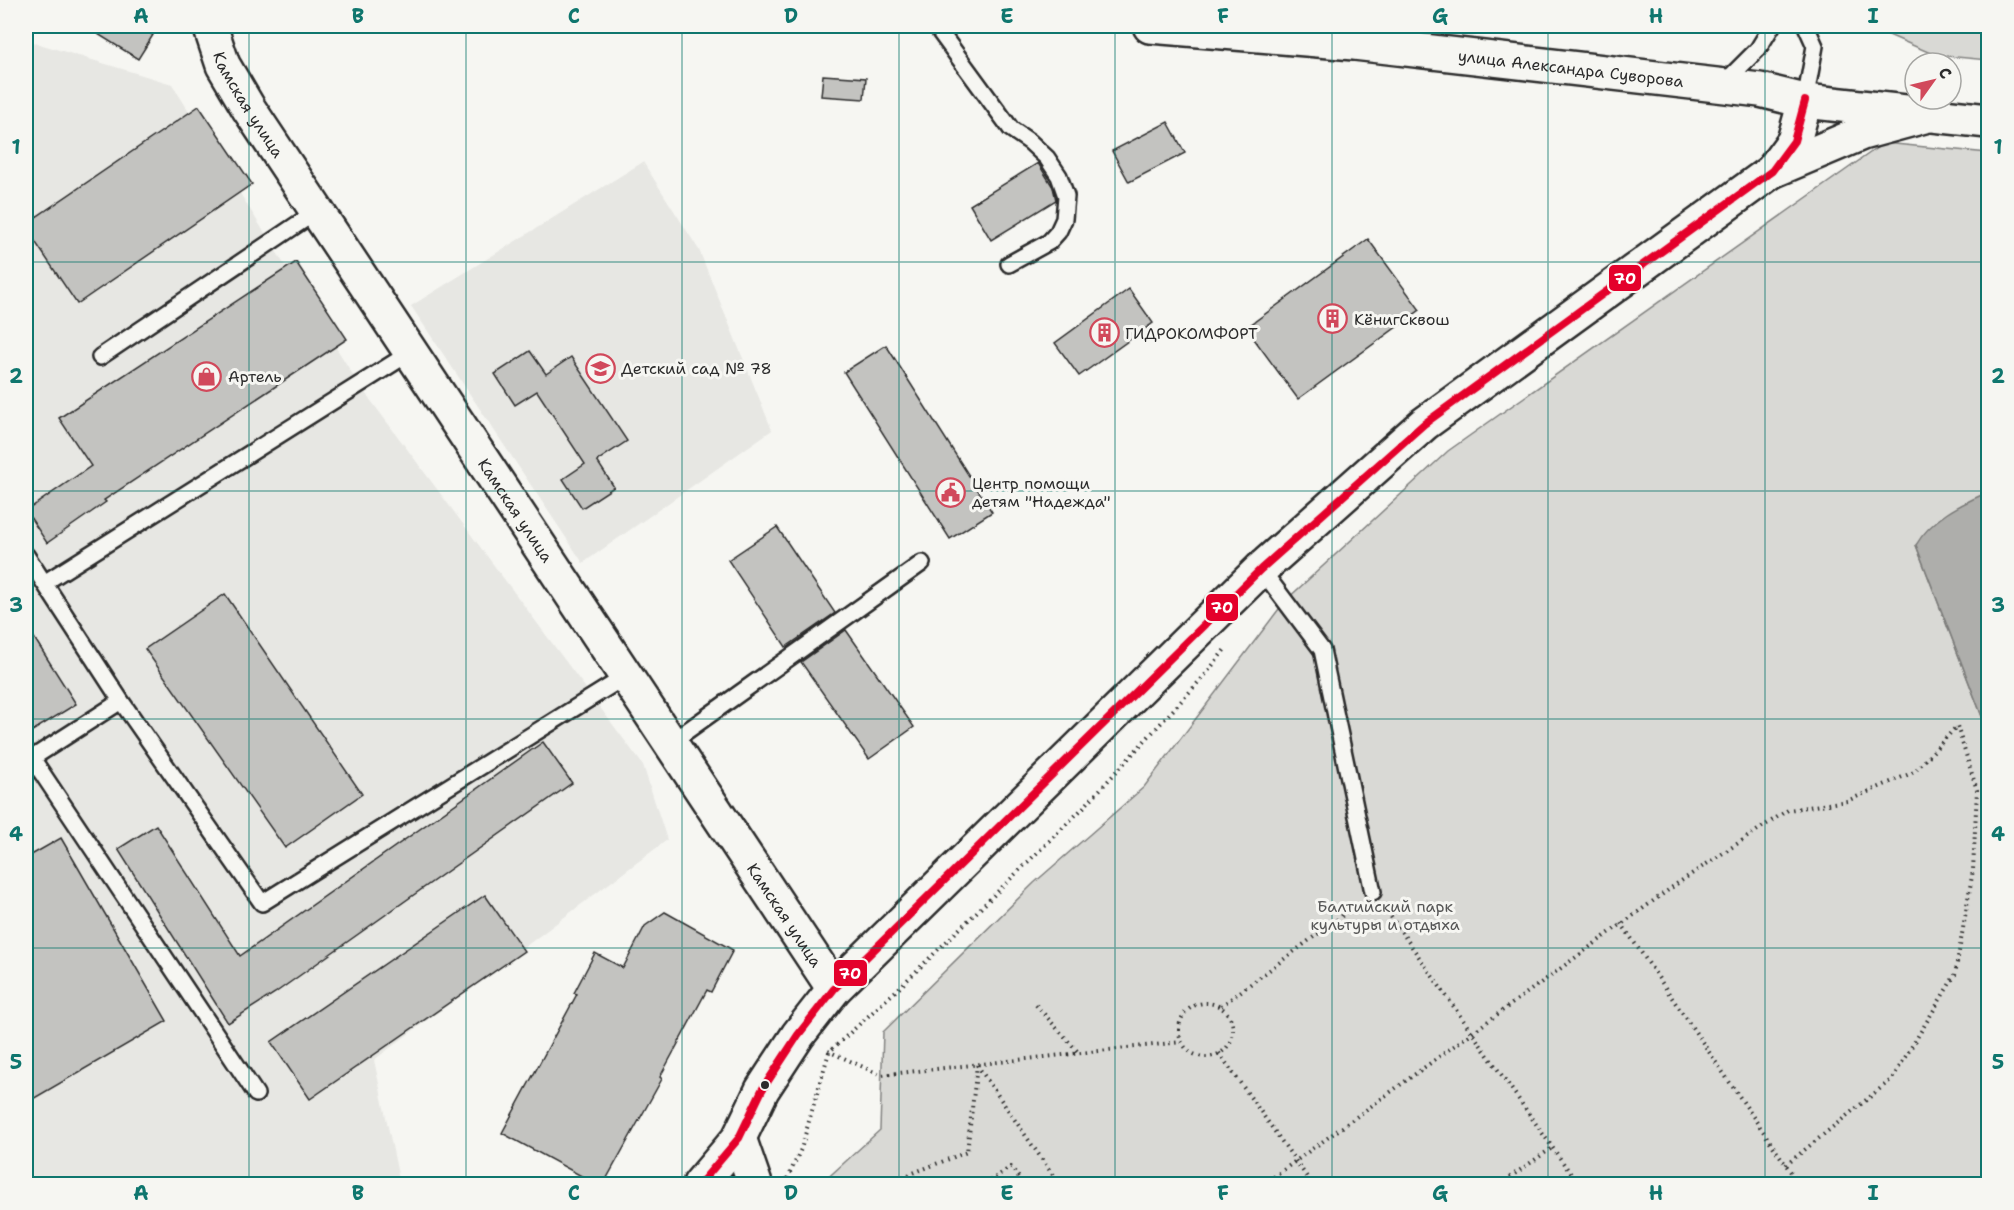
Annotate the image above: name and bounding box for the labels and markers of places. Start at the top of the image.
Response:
building icon: КёнигСквош [1317,303,1349,335]
place label: КёнигСквош [1354,309,1449,330]
building icon: ГИДРОКОМФОРТ [1088,317,1120,349]
place label: ГИДРОКОМФОРТ [1125,323,1258,344]
school or university icon: Детский сад № 78 [584,352,616,384]
place label: Детский сад № 78 [621,358,772,379]
shop icon: Артель [191,360,223,392]
place label: Артель [228,366,282,387]
place label: Центр помощи детям "Надежда" [972,473,1111,512]
public building icon: Центр помощи детям "Надежда" [935,476,967,508]
unlabelled marker [759,1079,771,1091]

